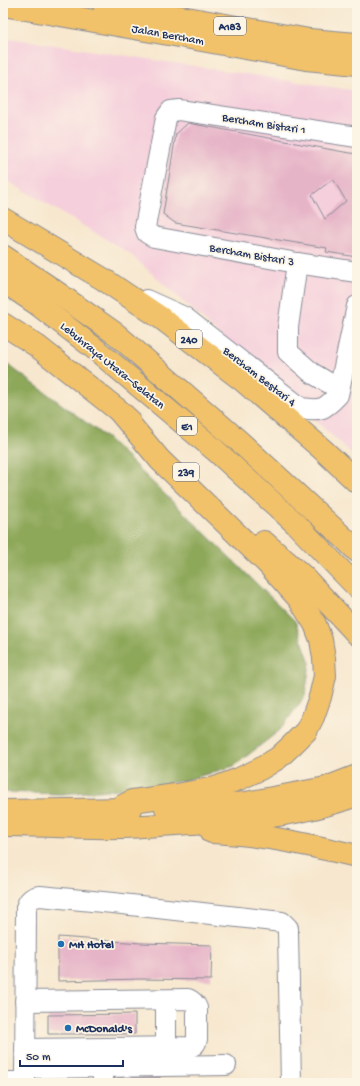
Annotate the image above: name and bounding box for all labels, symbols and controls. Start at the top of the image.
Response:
road number: A183 [214,17,246,35]
street label: Jalan Bercham [130,23,205,49]
street label: Bercham Bistari 1 [220,111,307,139]
street label: Bercham Bistari 3 [207,241,295,270]
street label: Lebuhraya Utara–Selatan [57,320,167,413]
road number: 240 [176,330,202,348]
street label: Bercham Bestari 4 [219,344,298,411]
road number: E1 [177,417,197,435]
road number: 239 [173,463,199,481]
marker: MH Hotel [56,939,66,949]
place label: MH Hotel [69,939,114,953]
marker: McDonald's [63,1023,73,1033]
place label: McDonald's [76,1023,133,1037]
scale bar [20,1042,123,1068]
text: 50 m [26,1051,51,1065]

